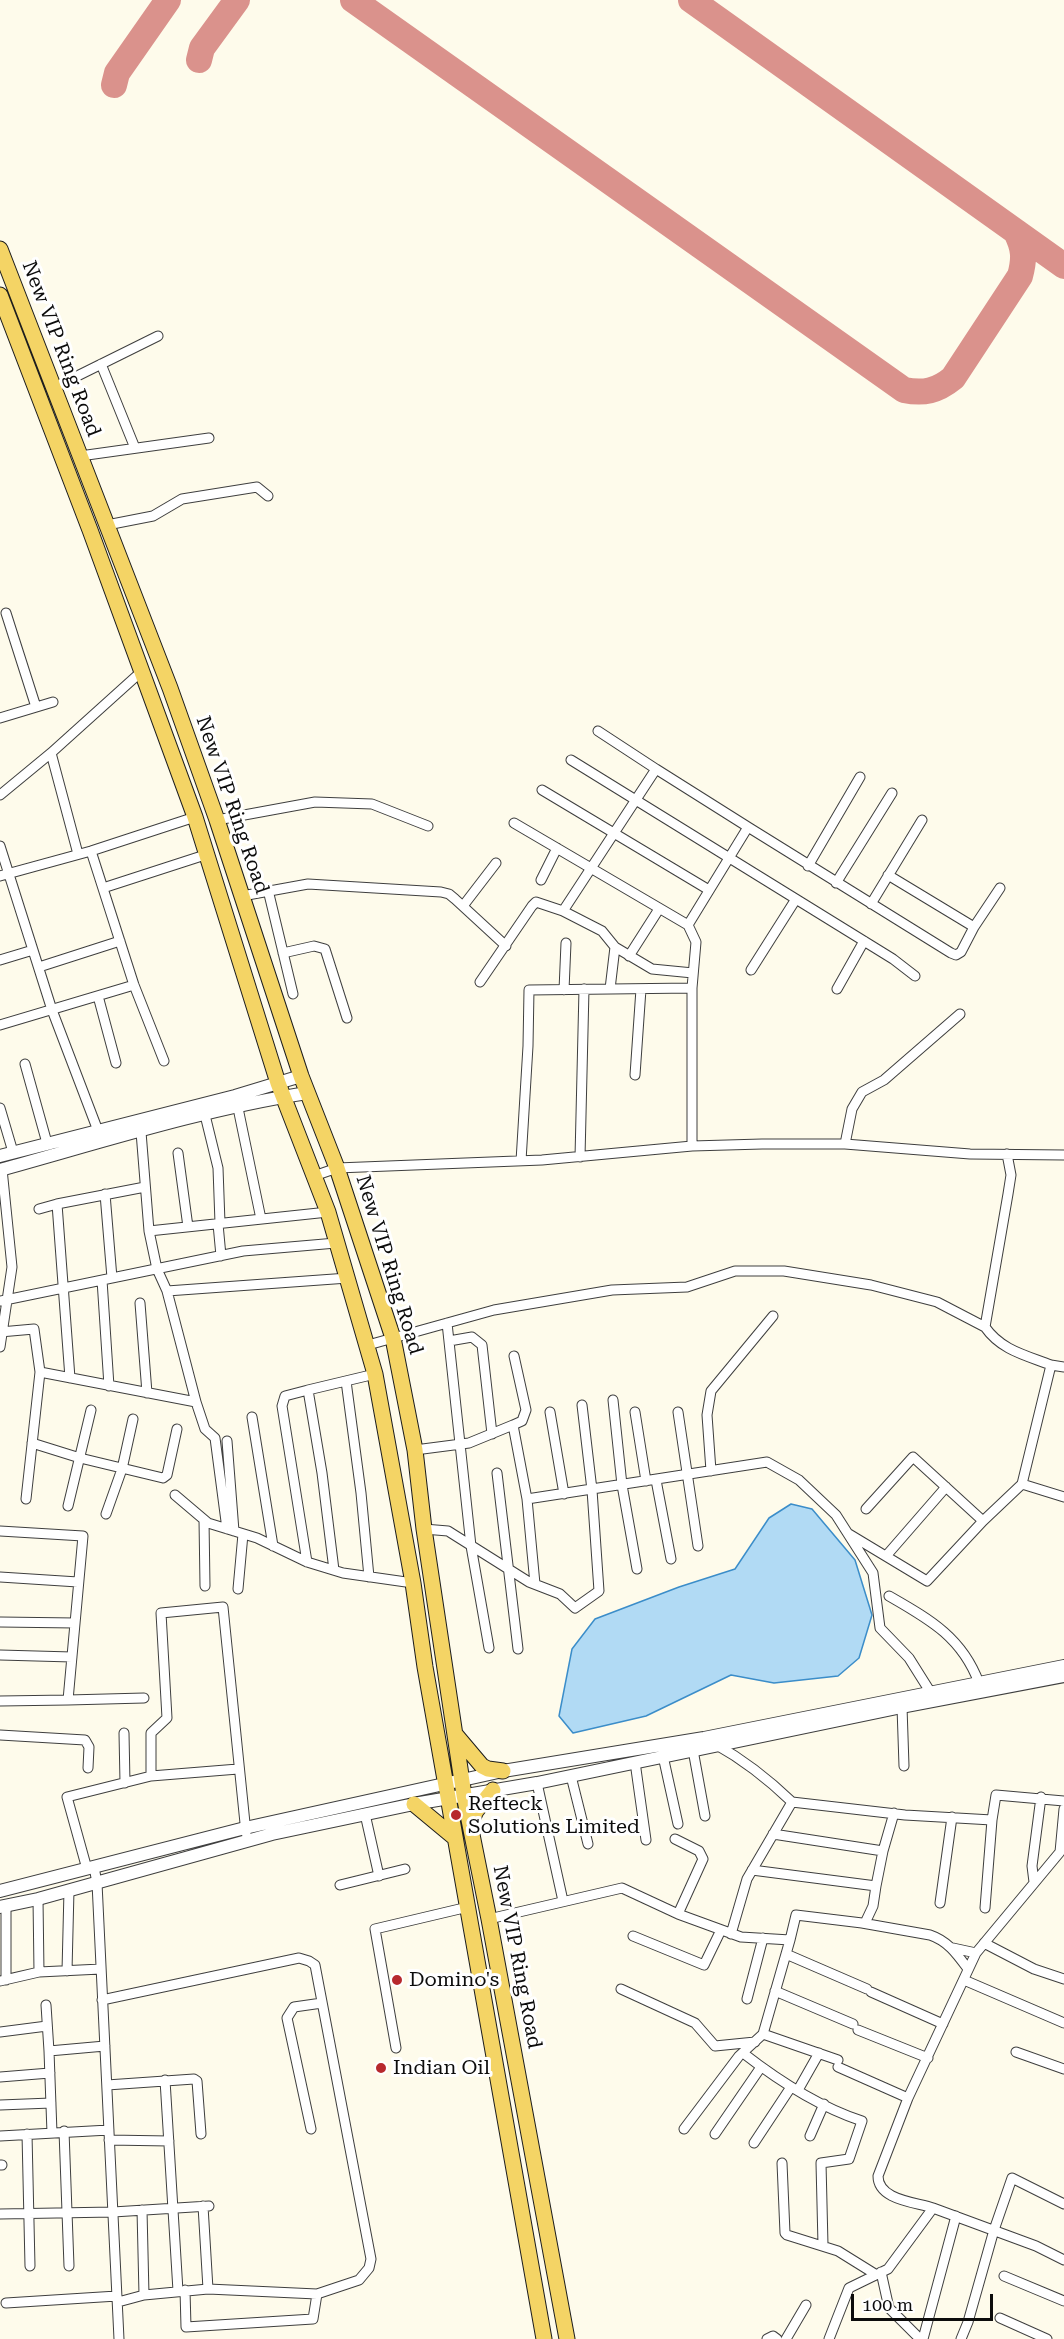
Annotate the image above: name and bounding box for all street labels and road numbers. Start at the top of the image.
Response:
street label: New VIP Ring Road [16,258,106,440]
street label: New VIP Ring Road [190,713,274,897]
street label: New VIP Ring Road [350,1172,428,1358]
street label: New VIP Ring Road [487,1863,547,2051]

